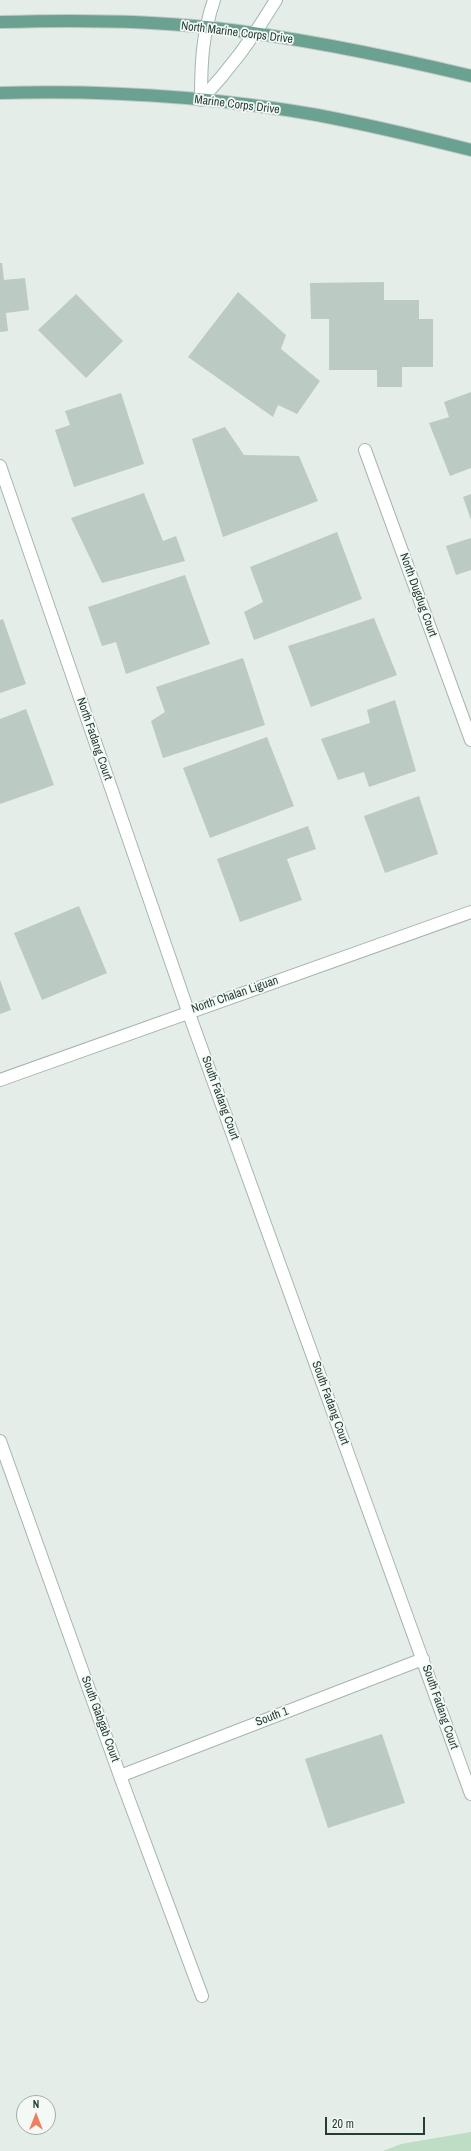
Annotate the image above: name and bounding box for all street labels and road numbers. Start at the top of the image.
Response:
street label: North Marine Corps Drive [180,19,294,47]
street label: Marine Corps Drive [194,93,280,117]
street label: North Dugdug Court [396,551,440,639]
street label: North Fadang Court [73,696,115,782]
street label: North Chalan Liguan [190,973,280,1017]
street label: South Fadang Court [198,1054,242,1142]
street label: South Fadang Court [308,1359,352,1447]
street label: South Fadang Court [419,1663,461,1751]
street label: South Gabgab Court [78,1674,122,1764]
street label: South 1 [254,1704,290,1730]

